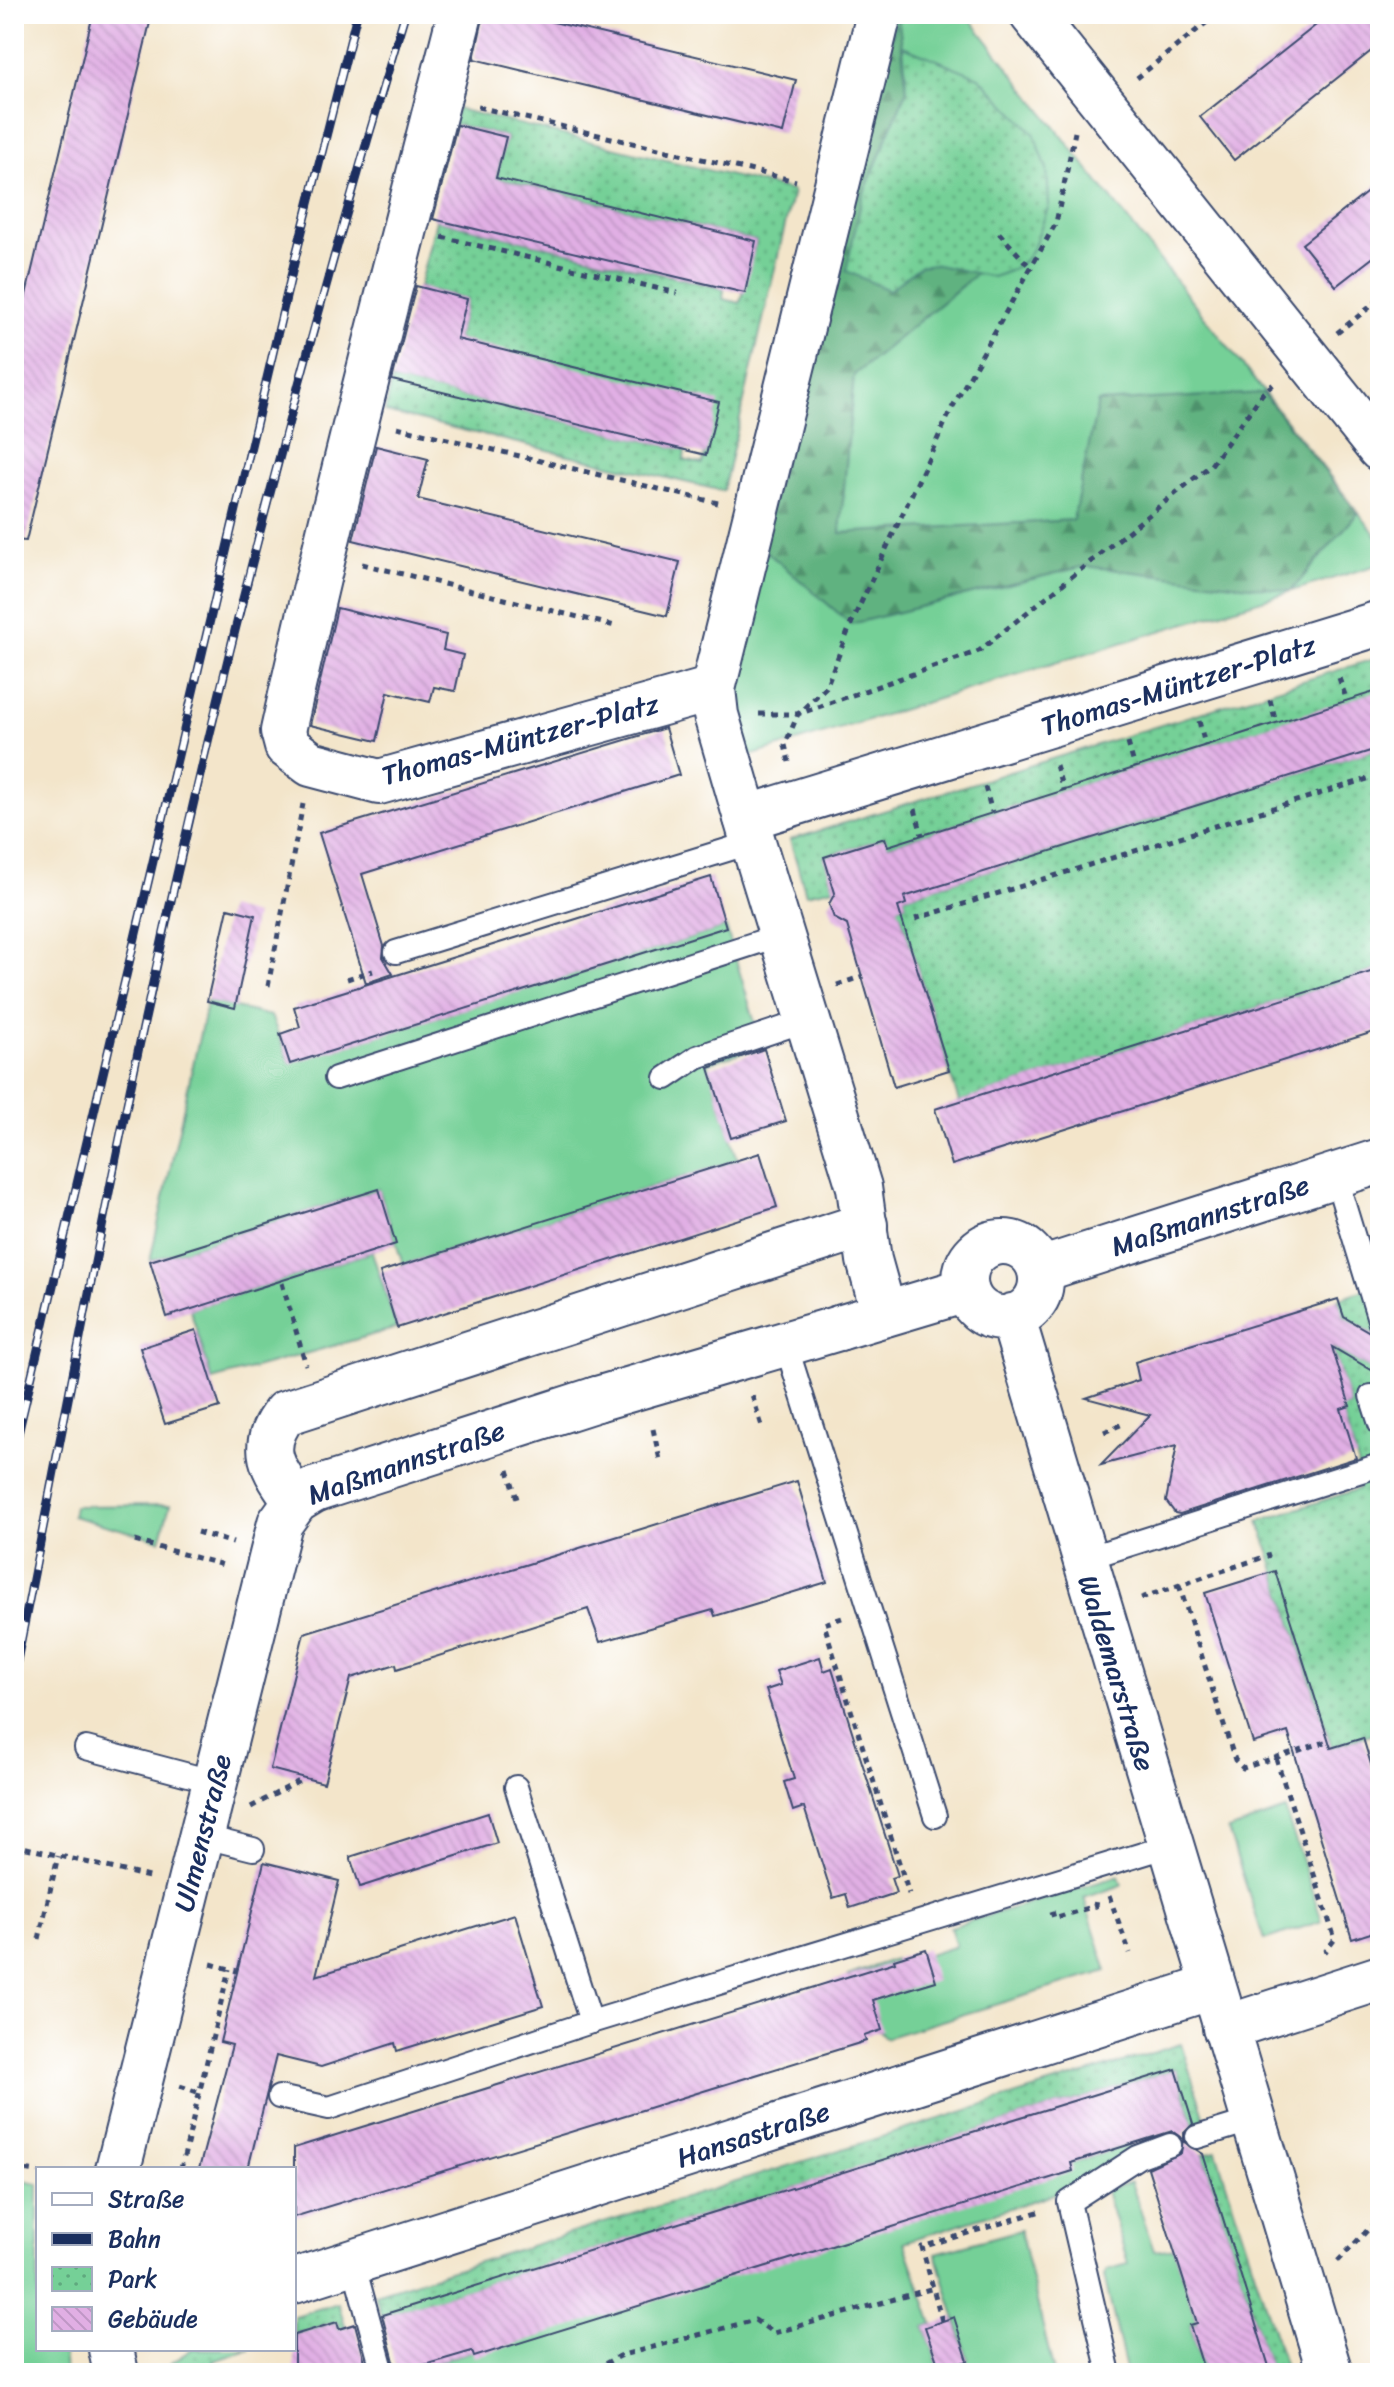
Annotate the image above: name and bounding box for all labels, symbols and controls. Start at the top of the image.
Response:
street label: Thomas-Müntzer-Platz [1034,620,1322,751]
street label: Thomas-Müntzer-Platz [376,679,665,800]
street label: Maßmannstraße [1104,1160,1316,1271]
street label: Maßmannstraße [301,1406,512,1519]
street label: Waldemarstraße [1063,1569,1170,1777]
street label: Ulmenstraße [159,1749,246,1917]
street label: Hansastraße [670,2087,836,2182]
legend [36,2167,296,2351]
text: Straße [108,2178,184,2220]
text: Bahn [108,2218,161,2260]
text: Park [108,2258,157,2300]
text: Gebäude [108,2298,198,2340]

